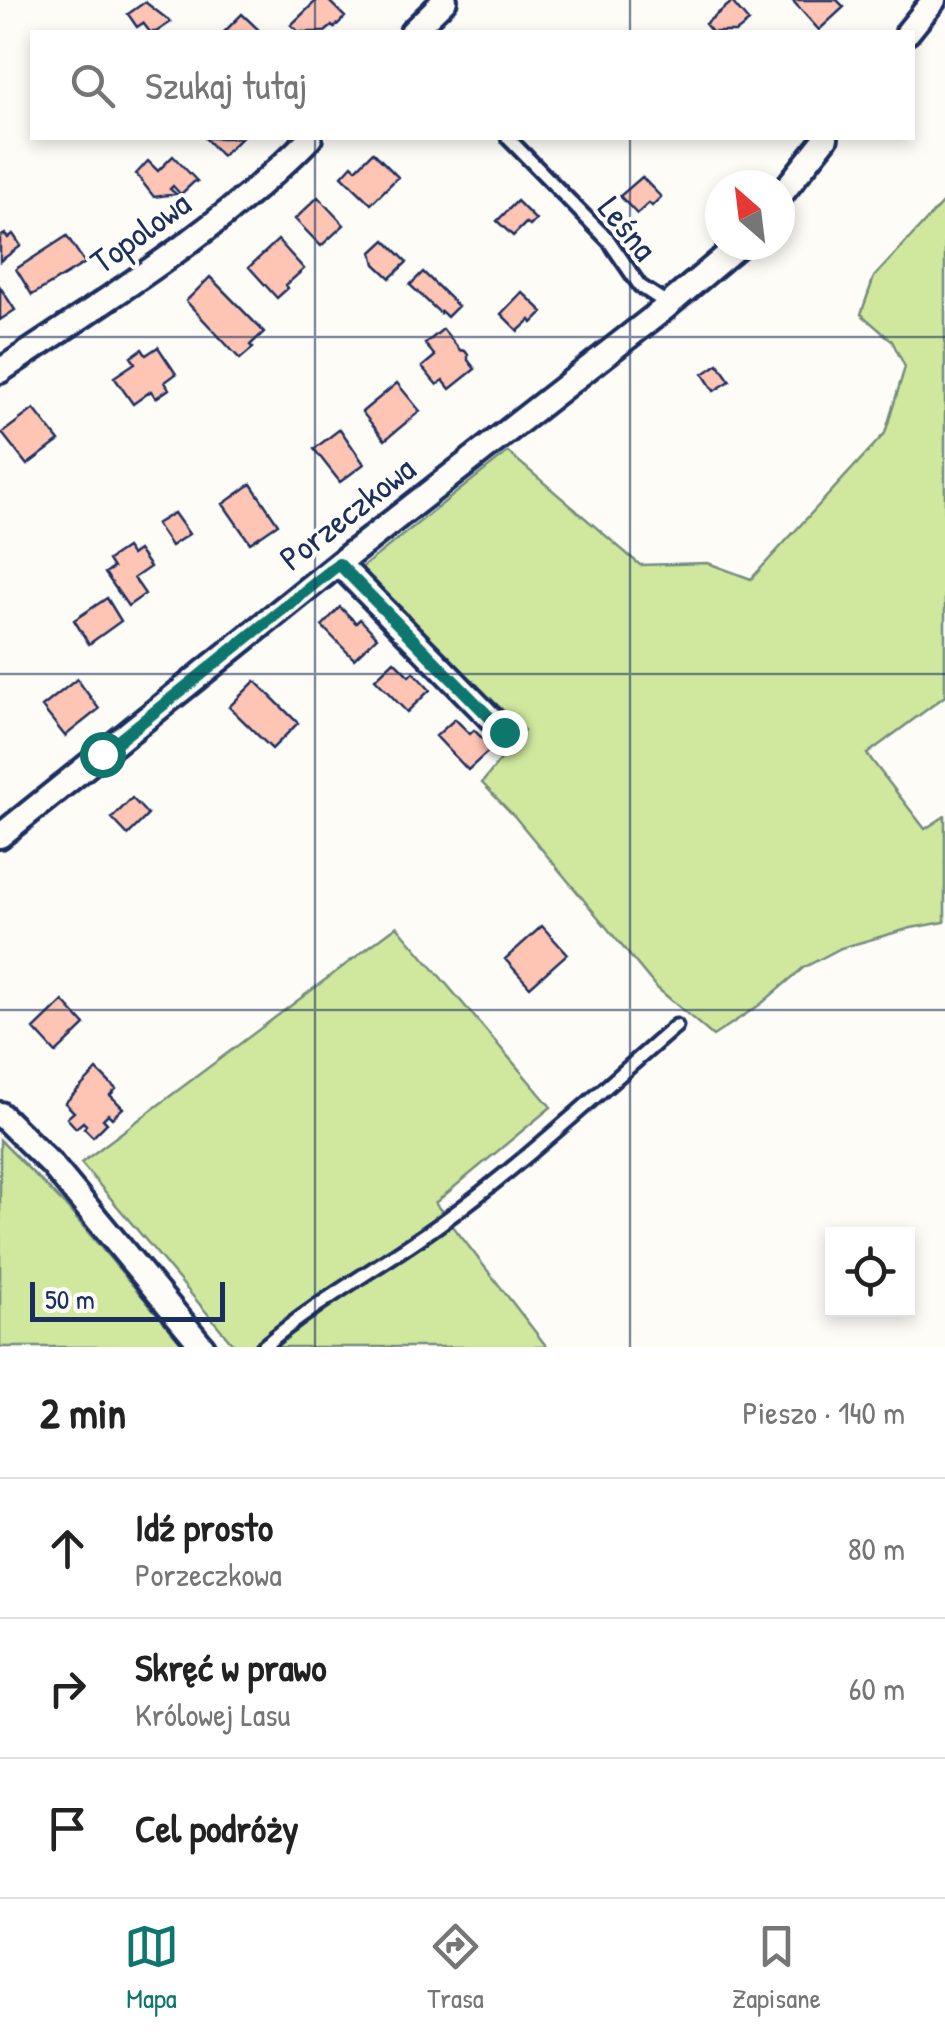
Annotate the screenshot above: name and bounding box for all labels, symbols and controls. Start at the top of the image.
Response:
search box [30,30,915,140]
icon: search [65,58,120,113]
text: Szukaj tutaj [145,59,307,111]
north arrow [705,170,795,260]
street label: Topolowa [81,180,200,284]
street label: Leśna [588,186,668,270]
street label: Porzeczkowa [269,445,425,581]
route end [482,710,528,756]
route start [80,732,126,778]
map controls [825,1227,915,1317]
button: locate [825,1227,915,1317]
scale bar [30,1277,225,1322]
text: 50 m [45,1280,95,1318]
text: 2 min [40,1384,126,1441]
text: Pieszo · 140 m [743,1391,905,1434]
text: Idź prosto [135,1501,273,1553]
icon: ahead [40,1521,95,1576]
text: 80 m [848,1527,905,1570]
text: Porzeczkowa [135,1553,282,1596]
text: Skręć w prawo [135,1641,326,1693]
icon: right [40,1661,95,1716]
text: 60 m [849,1667,905,1710]
text: Królowej Lasu [135,1693,290,1736]
icon: arrive [40,1801,95,1856]
text: Cel podróży [135,1802,298,1854]
tab: Mapa [124,1919,179,2017]
tab: Trasa [427,1919,484,2017]
tab: Zapisane [732,1919,821,2017]

